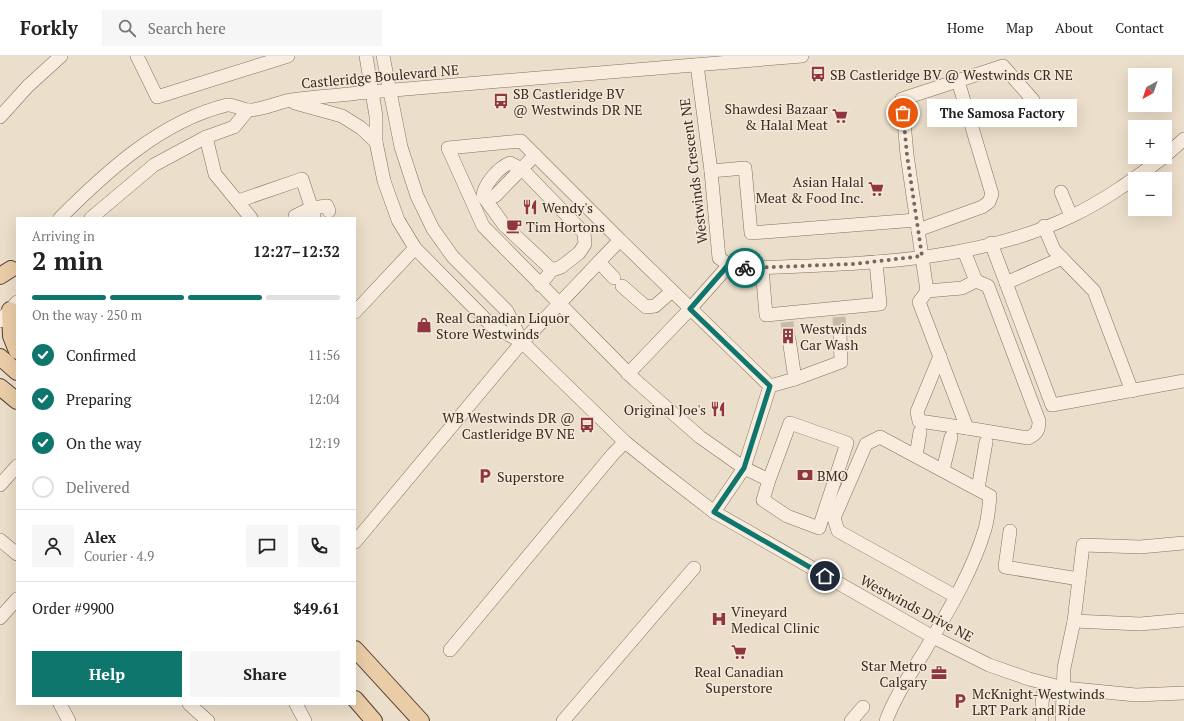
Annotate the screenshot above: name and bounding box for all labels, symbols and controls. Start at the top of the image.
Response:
search box [102,10,382,46]
text: Forkly [20,15,78,40]
icon: search [116,17,138,39]
text: Search here [148,18,226,38]
text: Home [947,18,984,37]
text: Map [1006,18,1033,37]
text: About [1055,18,1093,37]
text: Contact [1115,18,1164,37]
street label: Castleridge Boulevard NE [300,60,460,92]
bus stop icon: SB Castleridge BV @ Westwinds CR NE [809,65,827,83]
place label: SB Castleridge BV @ Westwinds CR NE [830,65,1073,84]
north arrow [1128,68,1172,112]
map controls [1128,68,1172,216]
place label: SB Castleridge BV @ Westwinds DR NE [513,84,642,119]
bus stop icon: SB Castleridge BV @ Westwinds DR NE [492,92,510,110]
pin [886,96,920,130]
street label: Westwinds Crescent NE [675,97,711,245]
place label: Shawdesi Bazaar & Halal Meat [724,99,829,134]
callout: The Samosa Factory [927,99,1077,127]
icon: bag [892,102,914,124]
text: The Samosa Factory [940,104,1064,122]
supermarket icon: Shawdesi Bazaar & Halal Meat [831,107,849,125]
button: + [1128,120,1172,164]
place label: Asian Halal Meat & Food Inc. [756,172,864,207]
button: − [1128,172,1172,216]
supermarket icon: Asian Halal Meat & Food Inc. [867,180,885,198]
restaurant icon: Wendy's [521,198,539,216]
place label: Wendy's [542,198,593,217]
cafe icon: Tim Hortons [505,217,523,235]
place label: Tim Hortons [526,217,605,236]
text: Arriving in [32,227,95,245]
text: 12:27–12:32 [253,241,340,261]
text: 2 min [32,243,103,277]
courier [725,248,765,288]
icon: bike [734,257,756,279]
text: On the way · 250 m [32,306,142,324]
place label: Real Canadian Liquor Store Westwinds [436,308,570,343]
shop icon: Real Canadian Liquor Store Westwinds [415,316,433,334]
place label: Westwinds Car Wash [800,319,867,354]
building icon: Westwinds Car Wash [779,327,797,345]
icon: check [32,344,54,366]
text: Confirmed [66,345,136,365]
text: 11:56 [308,346,340,364]
icon: check [32,388,54,410]
text: Preparing [66,389,131,409]
text: 12:04 [308,390,340,408]
place label: Original Joe's [624,400,706,419]
restaurant icon: Original Joe's [709,400,727,418]
place label: WB Westwinds DR @ Castleridge BV NE [442,408,575,443]
bus stop icon: WB Westwinds DR @ Castleridge BV NE [578,416,596,434]
icon: check [32,432,54,454]
text: On the way [66,433,141,453]
text: 12:19 [308,434,340,452]
bank icon: BMO [796,466,814,484]
place label: BMO [817,466,848,485]
parking icon: Superstore [476,467,494,485]
place label: Superstore [497,467,564,486]
text: Delivered [66,477,130,497]
button: person [32,525,74,567]
button: chat [246,525,288,567]
button: phone [298,525,340,567]
text: Alex [84,527,116,547]
text: Courier · 4.9 [84,547,154,565]
pin [808,559,842,593]
icon: home [814,565,836,587]
street label: Westwinds Drive NE [857,570,977,646]
text: Order #9900 [32,598,114,618]
text: $49.61 [293,598,340,618]
place label: Vineyard Medical Clinic [731,602,820,637]
hospital icon: Vineyard Medical Clinic [710,610,728,628]
supermarket icon: Real Canadian Superstore [730,643,748,661]
button: Help [32,651,182,697]
button: Share [190,651,340,697]
place label: Star Metro Calgary [861,656,928,691]
place label: Real Canadian Superstore [694,662,784,697]
office icon: Star Metro Calgary [930,664,948,682]
place label: McKnight-Westwinds LRT Park and Ride [972,684,1105,719]
parking icon: McKnight-Westwinds LRT Park and Ride [951,692,969,710]

